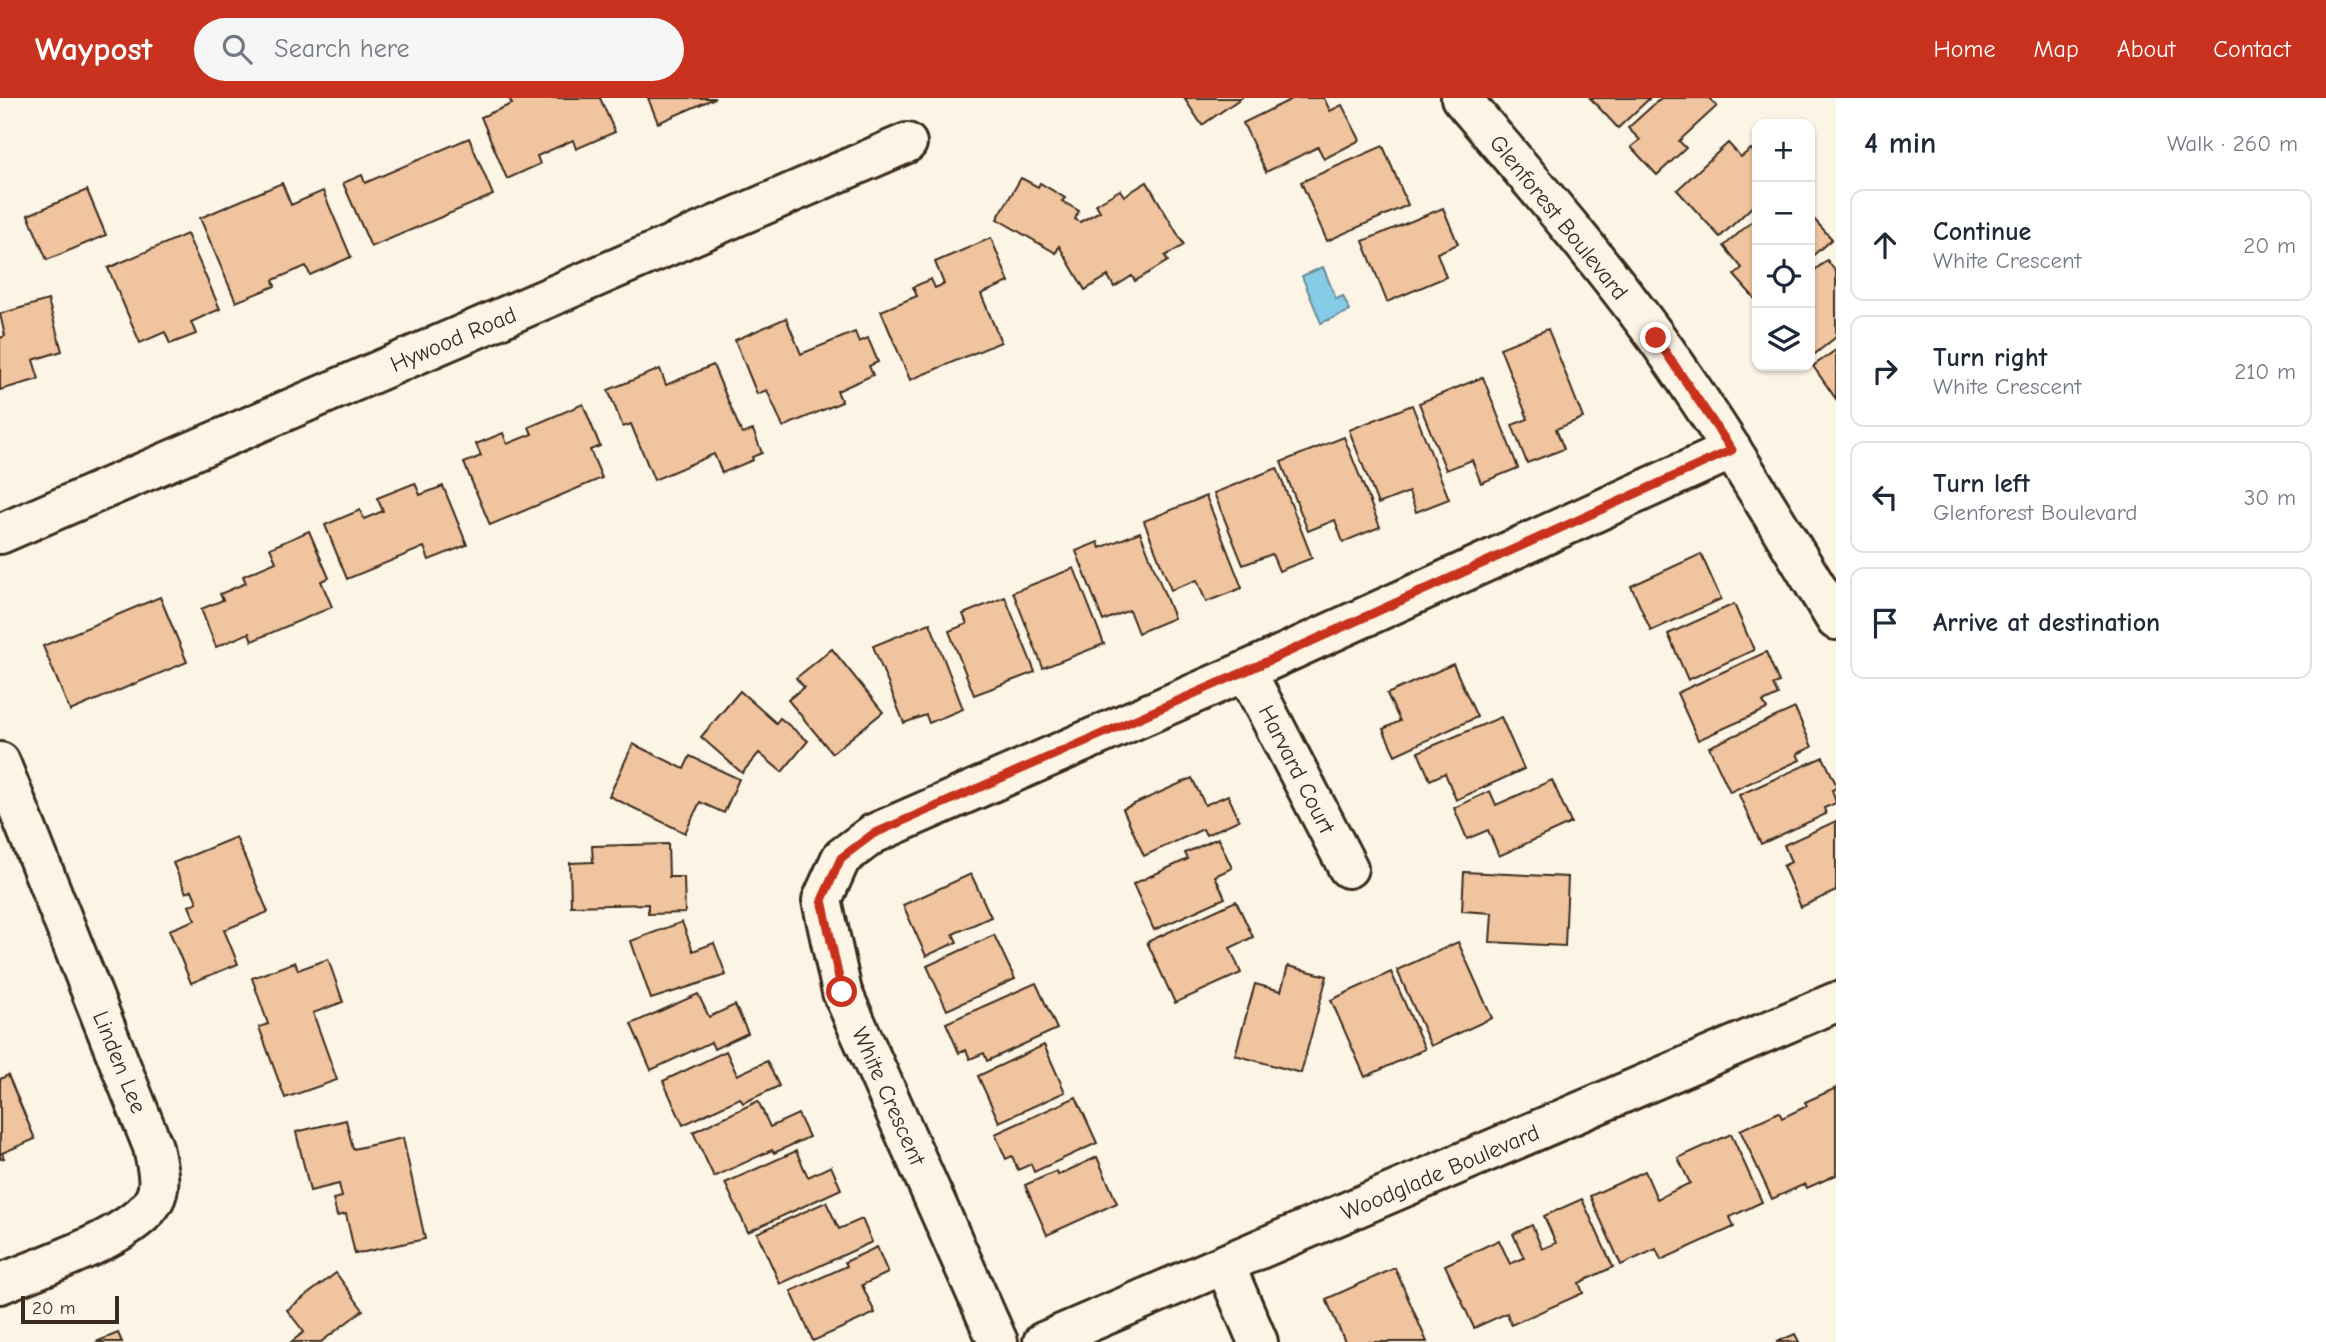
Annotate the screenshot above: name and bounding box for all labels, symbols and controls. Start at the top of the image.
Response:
search box [194,18,684,81]
text: Waypost [35,30,152,68]
icon: search [218,30,256,68]
text: Search here [274,34,410,64]
text: Home [1934,35,1995,63]
text: Map [2033,35,2079,63]
text: About [2117,35,2175,63]
text: Contact [2213,35,2291,63]
map controls [1752,119,1815,371]
button: + [1752,119,1815,182]
text: 4 min [1864,126,1936,161]
street label: Glenforest Boulevard [1484,129,1633,305]
text: Walk · 260 m [2167,130,2298,157]
button: − [1752,182,1815,245]
text: Continue [1933,217,2031,247]
icon: ahead [1866,226,1904,264]
text: 20 m [2243,232,2296,259]
button: locate [1752,245,1815,308]
text: White Crescent [1933,247,2081,274]
street label: Hywood Road [386,301,520,378]
button: layers [1752,308,1815,371]
route end [1640,322,1671,353]
text: Turn right [1933,343,2047,373]
icon: right [1866,352,1904,390]
text: 210 m [2234,358,2296,385]
text: White Crescent [1933,373,2081,400]
text: Turn left [1933,469,2030,499]
icon: left [1866,478,1904,516]
text: 30 m [2244,484,2296,511]
text: Glenforest Boulevard [1933,499,2137,526]
icon: arrive [1866,604,1904,642]
text: Arrive at destination [1933,608,2160,638]
street label: Harvard Court [1253,700,1341,839]
route start [826,976,857,1007]
street label: Linden Lee [87,1007,152,1117]
street label: White Crescent [846,1023,932,1171]
street label: Woodglade Boulevard [1337,1119,1543,1226]
scale bar [21,1293,119,1325]
text: 20 m [32,1297,76,1319]

